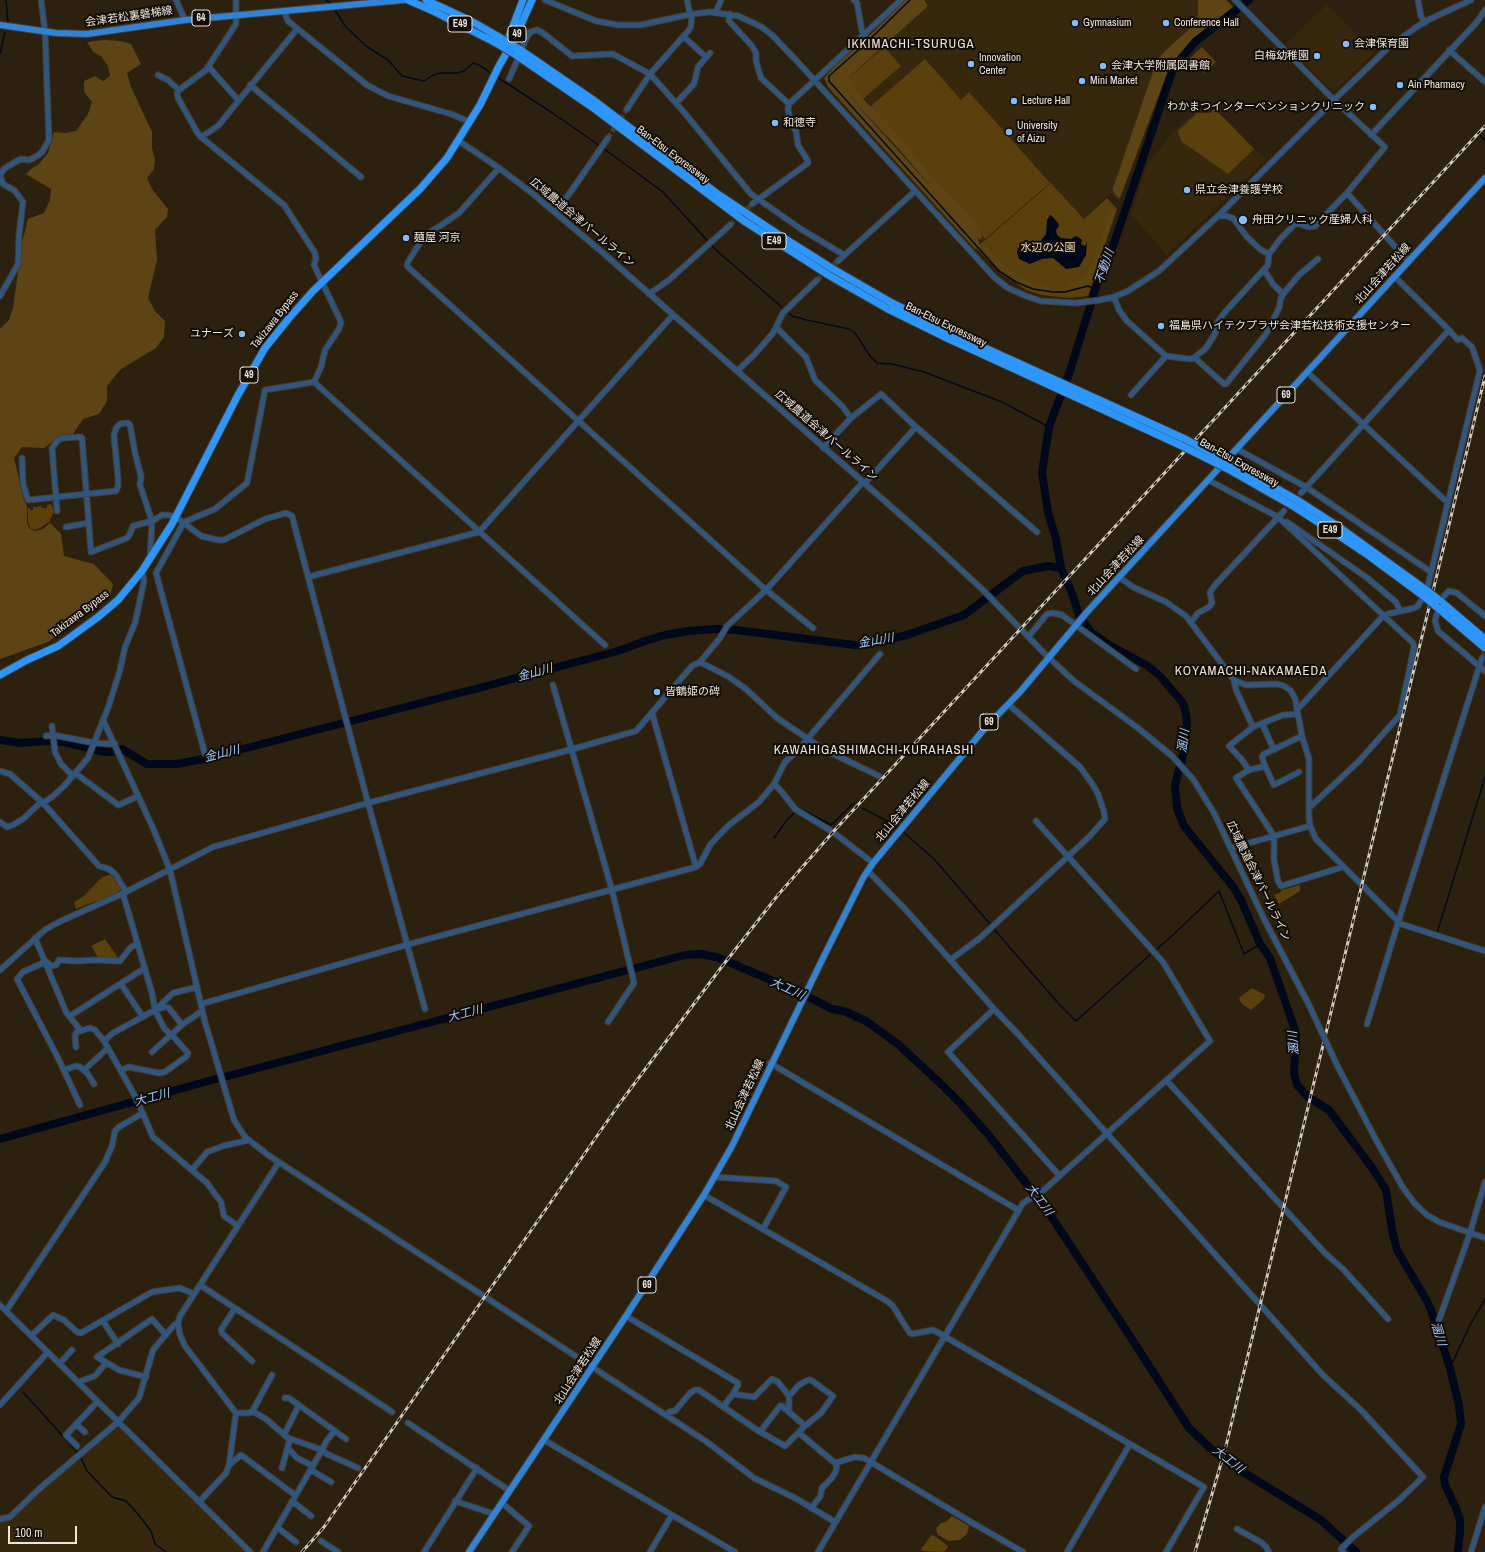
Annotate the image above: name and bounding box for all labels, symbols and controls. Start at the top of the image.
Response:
street label: 会津若松裏磐梯線 [85,4,173,30]
road number: 64 [192,10,210,26]
road number: E49 [448,16,472,32]
place label: Gymnasium [1083,16,1132,30]
place label: Conference Hall [1174,16,1239,30]
marker: Gymnasium [1070,18,1080,28]
marker: Conference Hall [1161,18,1171,28]
road number: 49 [508,26,526,42]
district label: IKKIMACHI-TSURUGA [847,37,975,53]
place label: 会津保育園 [1354,37,1409,51]
marker: 会津保育園 [1341,39,1351,49]
place label: 白梅幼稚園 [1254,49,1309,63]
place label: Innovation Center [979,51,1021,77]
marker: 白梅幼稚園 [1312,51,1322,61]
marker: Innovation Center [966,59,976,69]
place label: 会津大学附属図書館 [1111,59,1210,73]
marker: 会津大学附属図書館 [1098,61,1108,71]
place label: Mini Market [1090,74,1138,88]
marker: Mini Market [1077,76,1087,86]
place label: Ain Pharmacy [1408,78,1465,92]
marker: Ain Pharmacy [1395,80,1405,90]
place label: Lecture Hall [1022,94,1070,108]
marker: Lecture Hall [1009,96,1019,106]
place label: わかまつインターベンションクリニック [1167,100,1365,114]
marker: わかまつインターベンションクリニック [1368,102,1378,112]
place label: 和徳寺 [783,116,816,130]
marker: 和徳寺 [770,118,780,128]
place label: University of Aizu [1017,119,1058,145]
street label: Ban-Etsu Expressway [634,123,712,187]
marker: University of Aizu [1004,127,1014,137]
street label: 広域農道会津パールライン [527,176,637,270]
place label: 県立会津養護学校 [1195,183,1283,197]
marker: 県立会津養護学校 [1182,185,1192,195]
place label: 舟田クリニック産婦人科 [1252,213,1373,227]
marker: 舟田クリニック産婦人科 [1237,214,1249,226]
place label: 麺屋 河京 [414,231,461,245]
marker: 麺屋 河京 [401,233,411,243]
road number: E49 [762,233,786,249]
park label: 水辺の公園 [1021,241,1075,255]
street label: 北山会津若松線 [1352,241,1414,307]
water label: 不動川 [1092,248,1118,286]
street label: Takizawa Bypass [248,288,302,352]
street label: Ban-Etsu Expressway [903,300,989,350]
place label: 福島県ハイテクプラザ会津若松技術支援センター [1169,319,1411,333]
marker: 福島県ハイテクプラザ会津若松技術支援センター [1156,321,1166,331]
place label: ユナーズ [190,327,234,341]
marker: ユナーズ [237,329,247,339]
road number: 49 [240,367,258,383]
road number: 69 [1277,387,1295,403]
street label: 広域農道会津パールライン [772,388,880,484]
street label: Ban-Etsu Expressway [1197,436,1281,490]
road number: E49 [1318,522,1342,538]
street label: 北山会津若松線 [1085,533,1147,599]
street label: Takizawa Bypass [48,588,112,640]
water label: 金山川 [857,631,895,651]
water label: 金山川 [516,661,554,685]
district label: KOYAMACHI-NAKAMAEDA [1175,664,1327,680]
place label: 皆鶴姫の碑 [665,685,720,699]
marker: 皆鶴姫の碑 [652,687,662,697]
road number: 69 [980,714,998,730]
water label: 溷川 [1175,728,1193,754]
water label: 金山川 [203,743,241,765]
district label: KAWAHIGASHIMACHI-KURAHASHI [774,743,974,759]
street label: 北山会津若松線 [873,777,933,845]
street label: 広域農道会津パールライン [1223,819,1293,943]
water label: 大工川 [768,975,806,1003]
water label: 大工川 [446,1002,484,1026]
water label: 溷川 [1286,1030,1302,1056]
street label: 北山会津若松線 [723,1057,767,1133]
water label: 大工川 [133,1086,171,1110]
water label: 大工川 [1022,1181,1056,1219]
road number: 69 [638,1277,656,1293]
water label: 溷川 [1428,1320,1448,1348]
street label: 北山会津若松線 [551,1335,605,1407]
water label: 大工川 [1209,1443,1247,1477]
scale bar [10,1518,79,1544]
text: 100 m [15,1525,42,1541]

